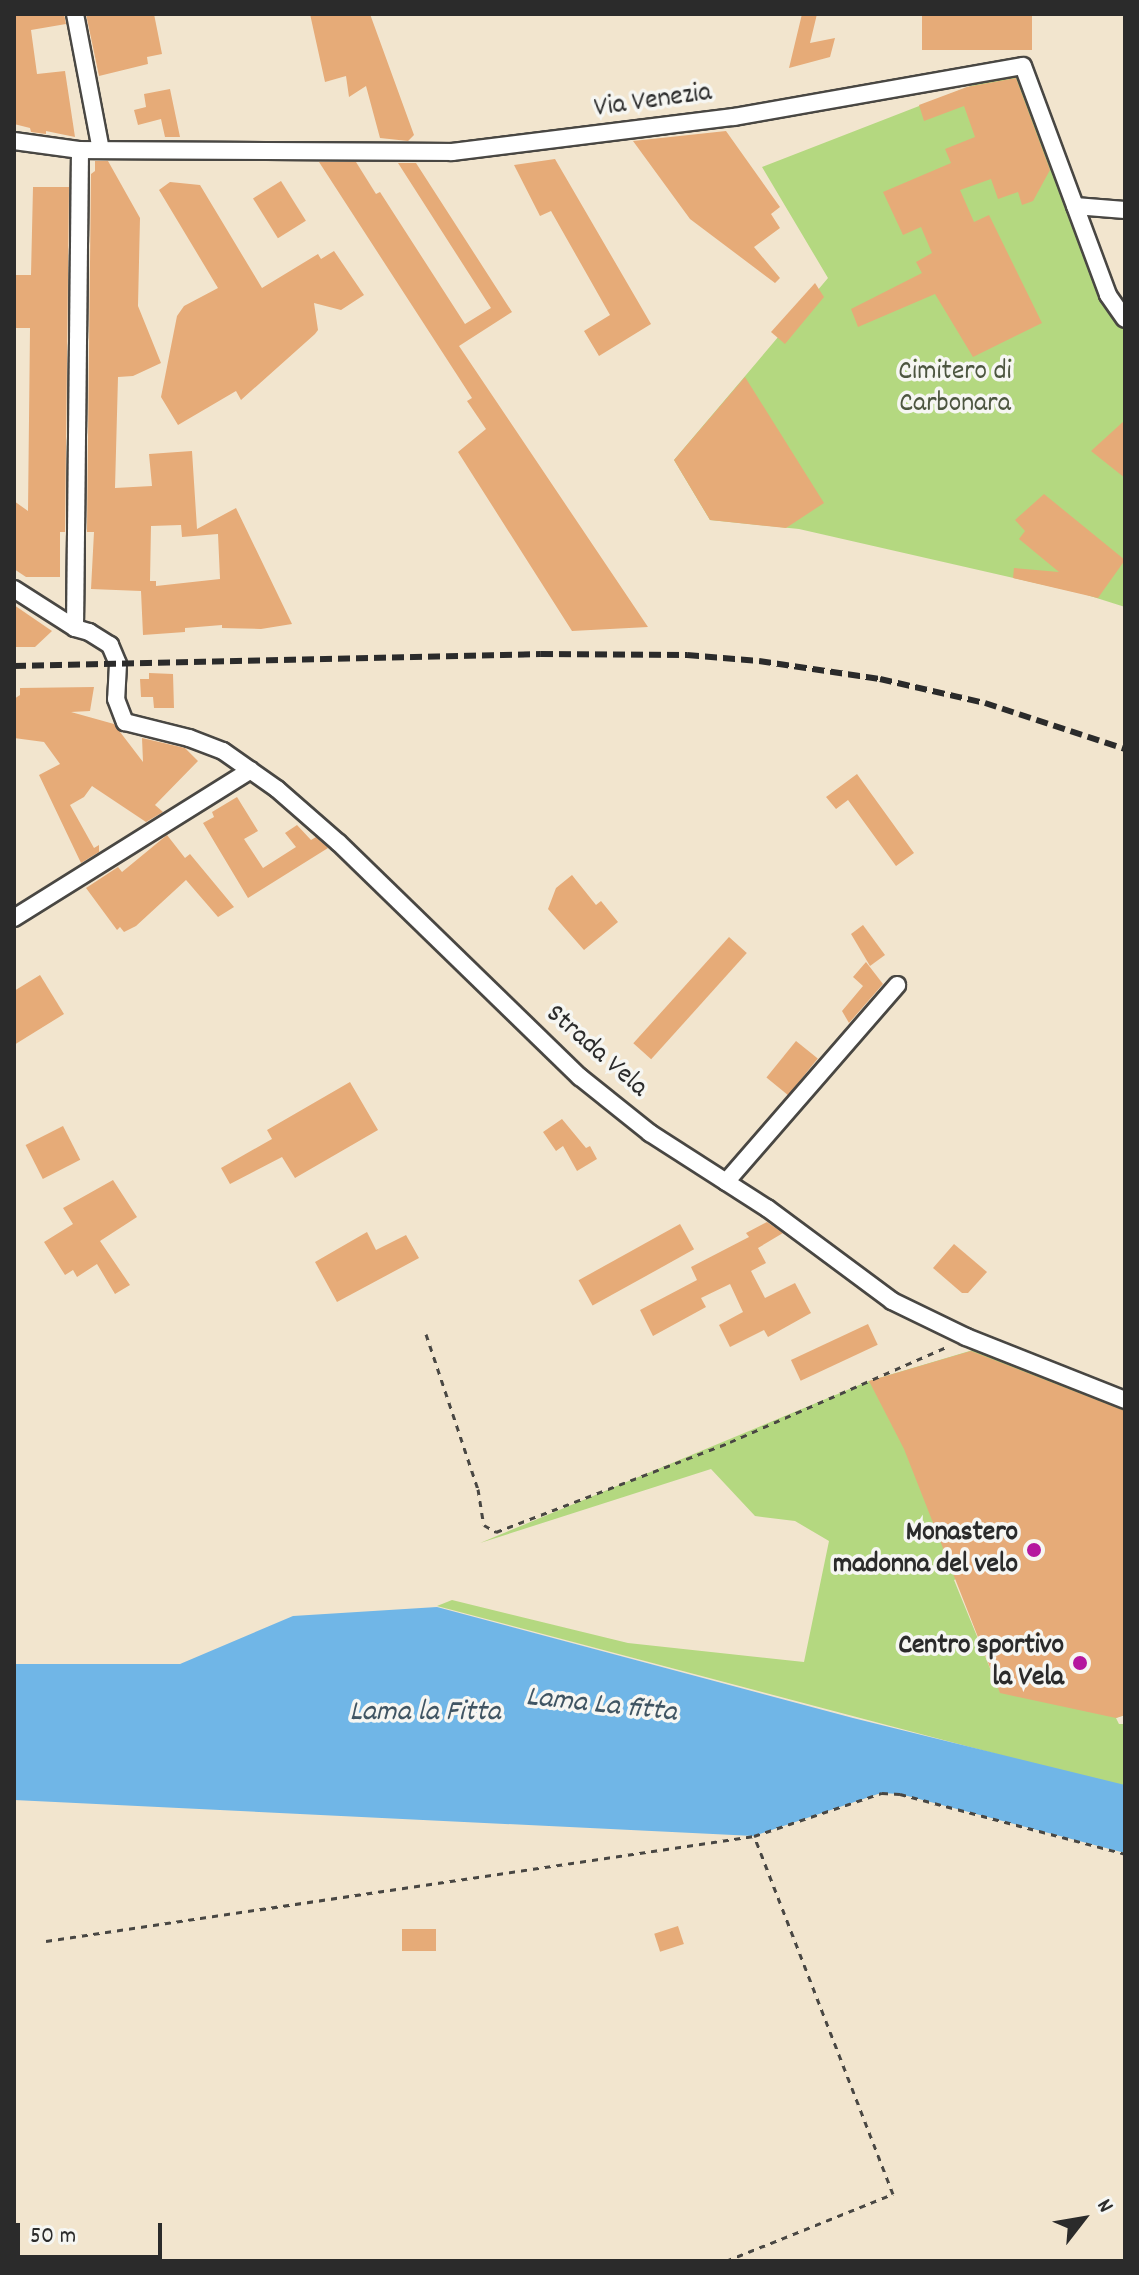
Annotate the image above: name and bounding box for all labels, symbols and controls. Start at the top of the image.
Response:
street label: Via Venezia [592,77,714,127]
park label: Cimitero di Carbonara [898,356,1012,422]
street label: Strada Vela [538,998,654,1106]
place label: Monastero madonna del velo [833,1517,1018,1583]
marker: Monastero madonna del velo [1025,1541,1043,1559]
place label: Centro sportivo la Vela [898,1630,1064,1696]
marker: Centro sportivo la Vela [1071,1654,1089,1672]
water label: Lama La fitta [524,1681,678,1733]
water label: Lama la Fitta [349,1696,501,1732]
north arrow [1043,2179,1123,2259]
text: N [1088,2194,1120,2219]
scale bar [20,2207,166,2257]
text: 50 m [30,2220,76,2254]

